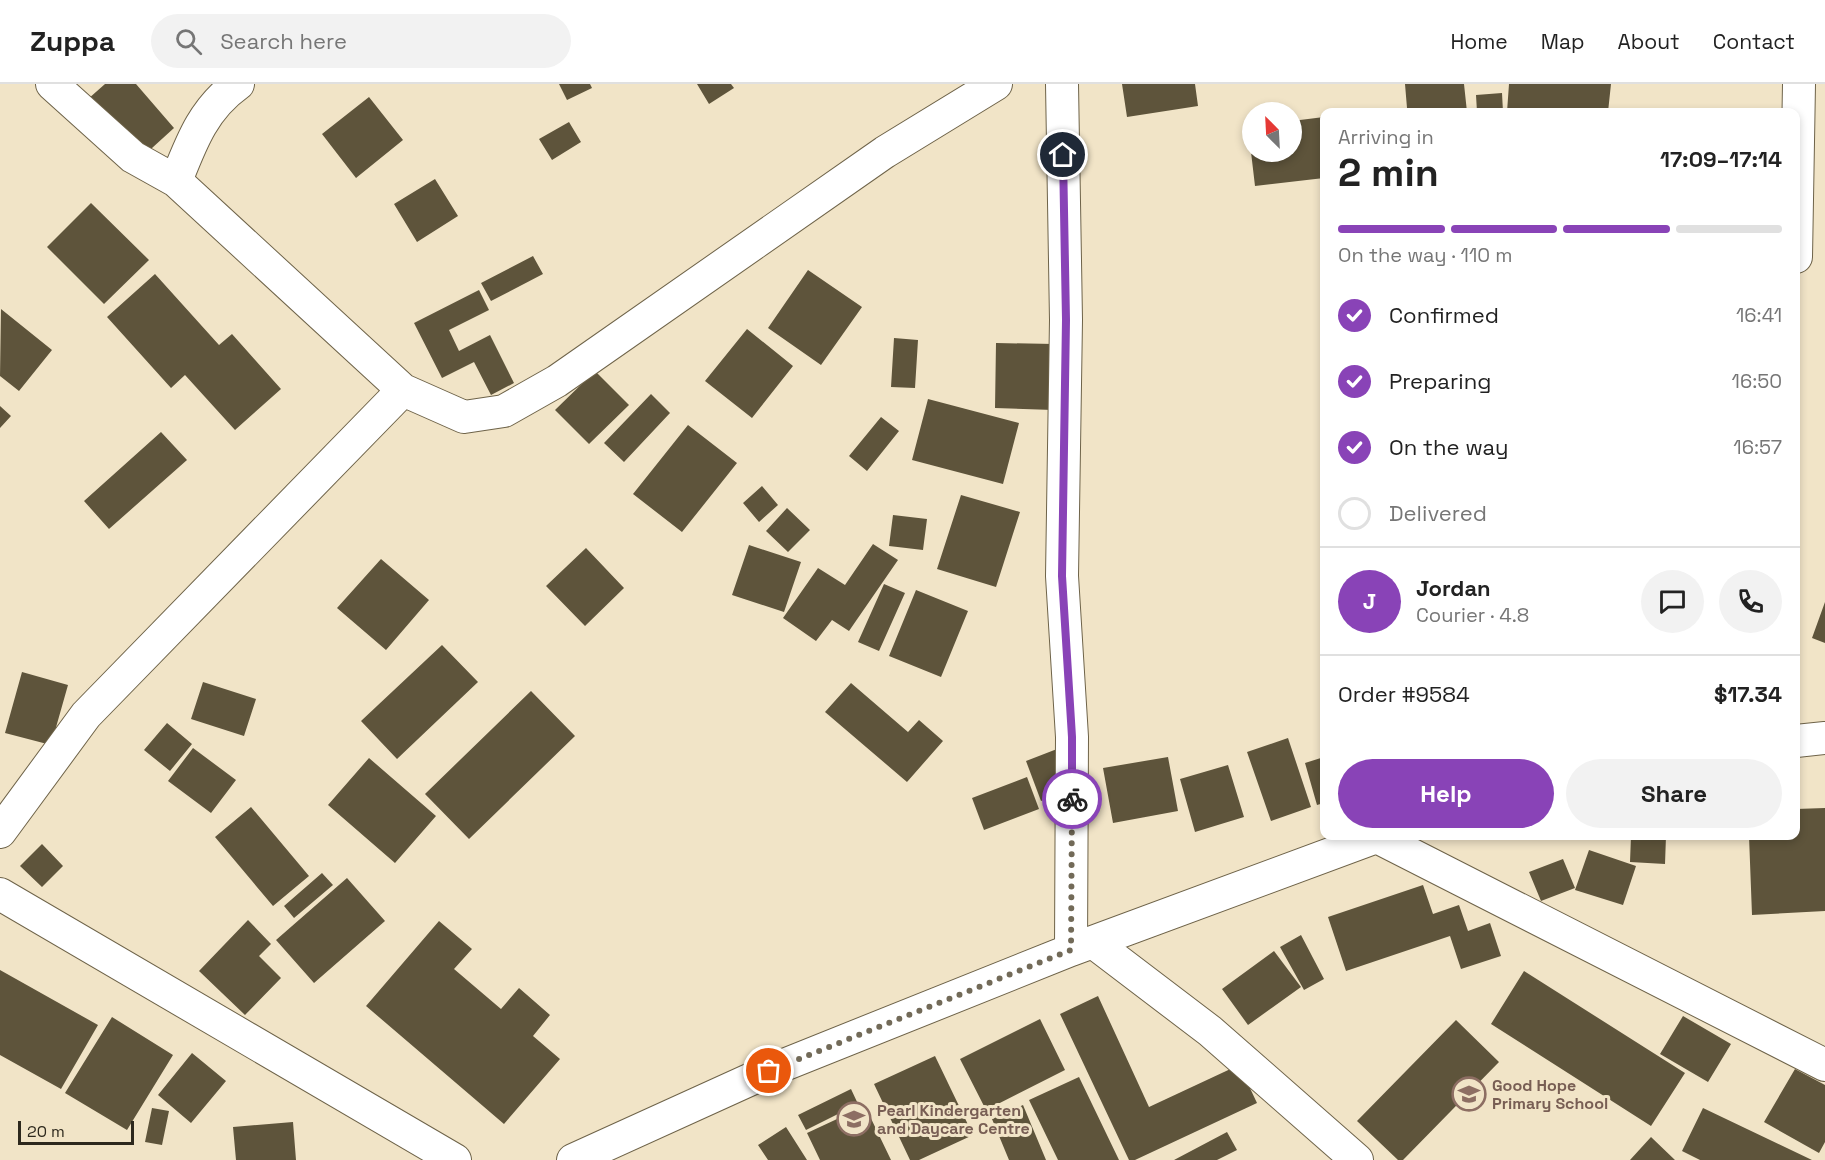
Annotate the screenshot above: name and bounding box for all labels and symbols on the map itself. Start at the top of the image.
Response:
north arrow [1242,102,1302,162]
pin [1037,129,1088,180]
courier [1042,769,1102,829]
pin [743,1045,794,1096]
place label: Good Hope Primary School [1492,1075,1608,1114]
school or university icon: Good Hope Primary School [1451,1076,1487,1112]
place label: Pearl Kindergarten and Daycare Centre [877,1100,1030,1139]
school or university icon: Pearl Kindergarten and Daycare Centre [836,1101,872,1137]
scale bar [18,1118,134,1146]

